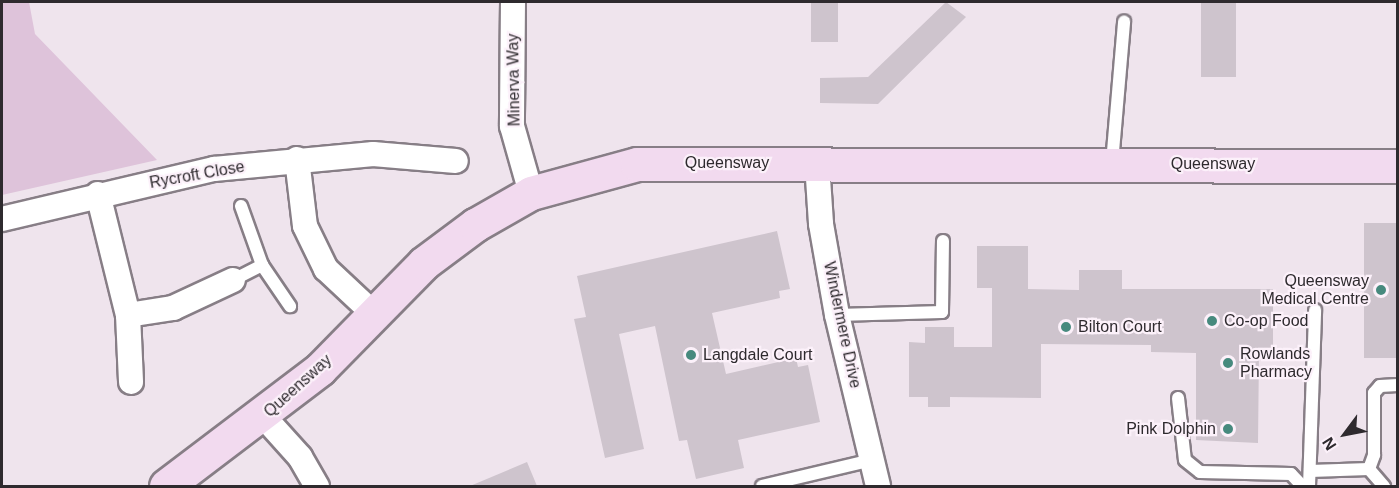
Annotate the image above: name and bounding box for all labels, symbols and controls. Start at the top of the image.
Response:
street label: Minerva Way [504,33,524,127]
street label: Queensway [685,153,769,173]
street label: Queensway [1171,154,1255,174]
street label: Rycroft Close [148,157,246,193]
street label: Windermere Drive [819,260,865,390]
place label: Queensway Medical Centre [1261,271,1369,309]
marker: Queensway Medical Centre [1374,283,1388,297]
place label: Co-op Food [1224,311,1308,331]
marker: Co-op Food [1205,314,1219,328]
place label: Bilton Court [1078,317,1162,337]
marker: Bilton Court [1059,320,1073,334]
place label: Rowlands Pharmacy [1240,344,1312,382]
place label: Langdale Court [703,345,812,365]
marker: Langdale Court [684,348,698,362]
street label: Queensway [260,351,336,421]
marker: Rowlands Pharmacy [1221,356,1235,370]
north arrow [1315,404,1375,464]
place label: Pink Dolphin [1126,419,1216,439]
marker: Pink Dolphin [1221,422,1235,436]
text: N [1319,434,1340,453]

